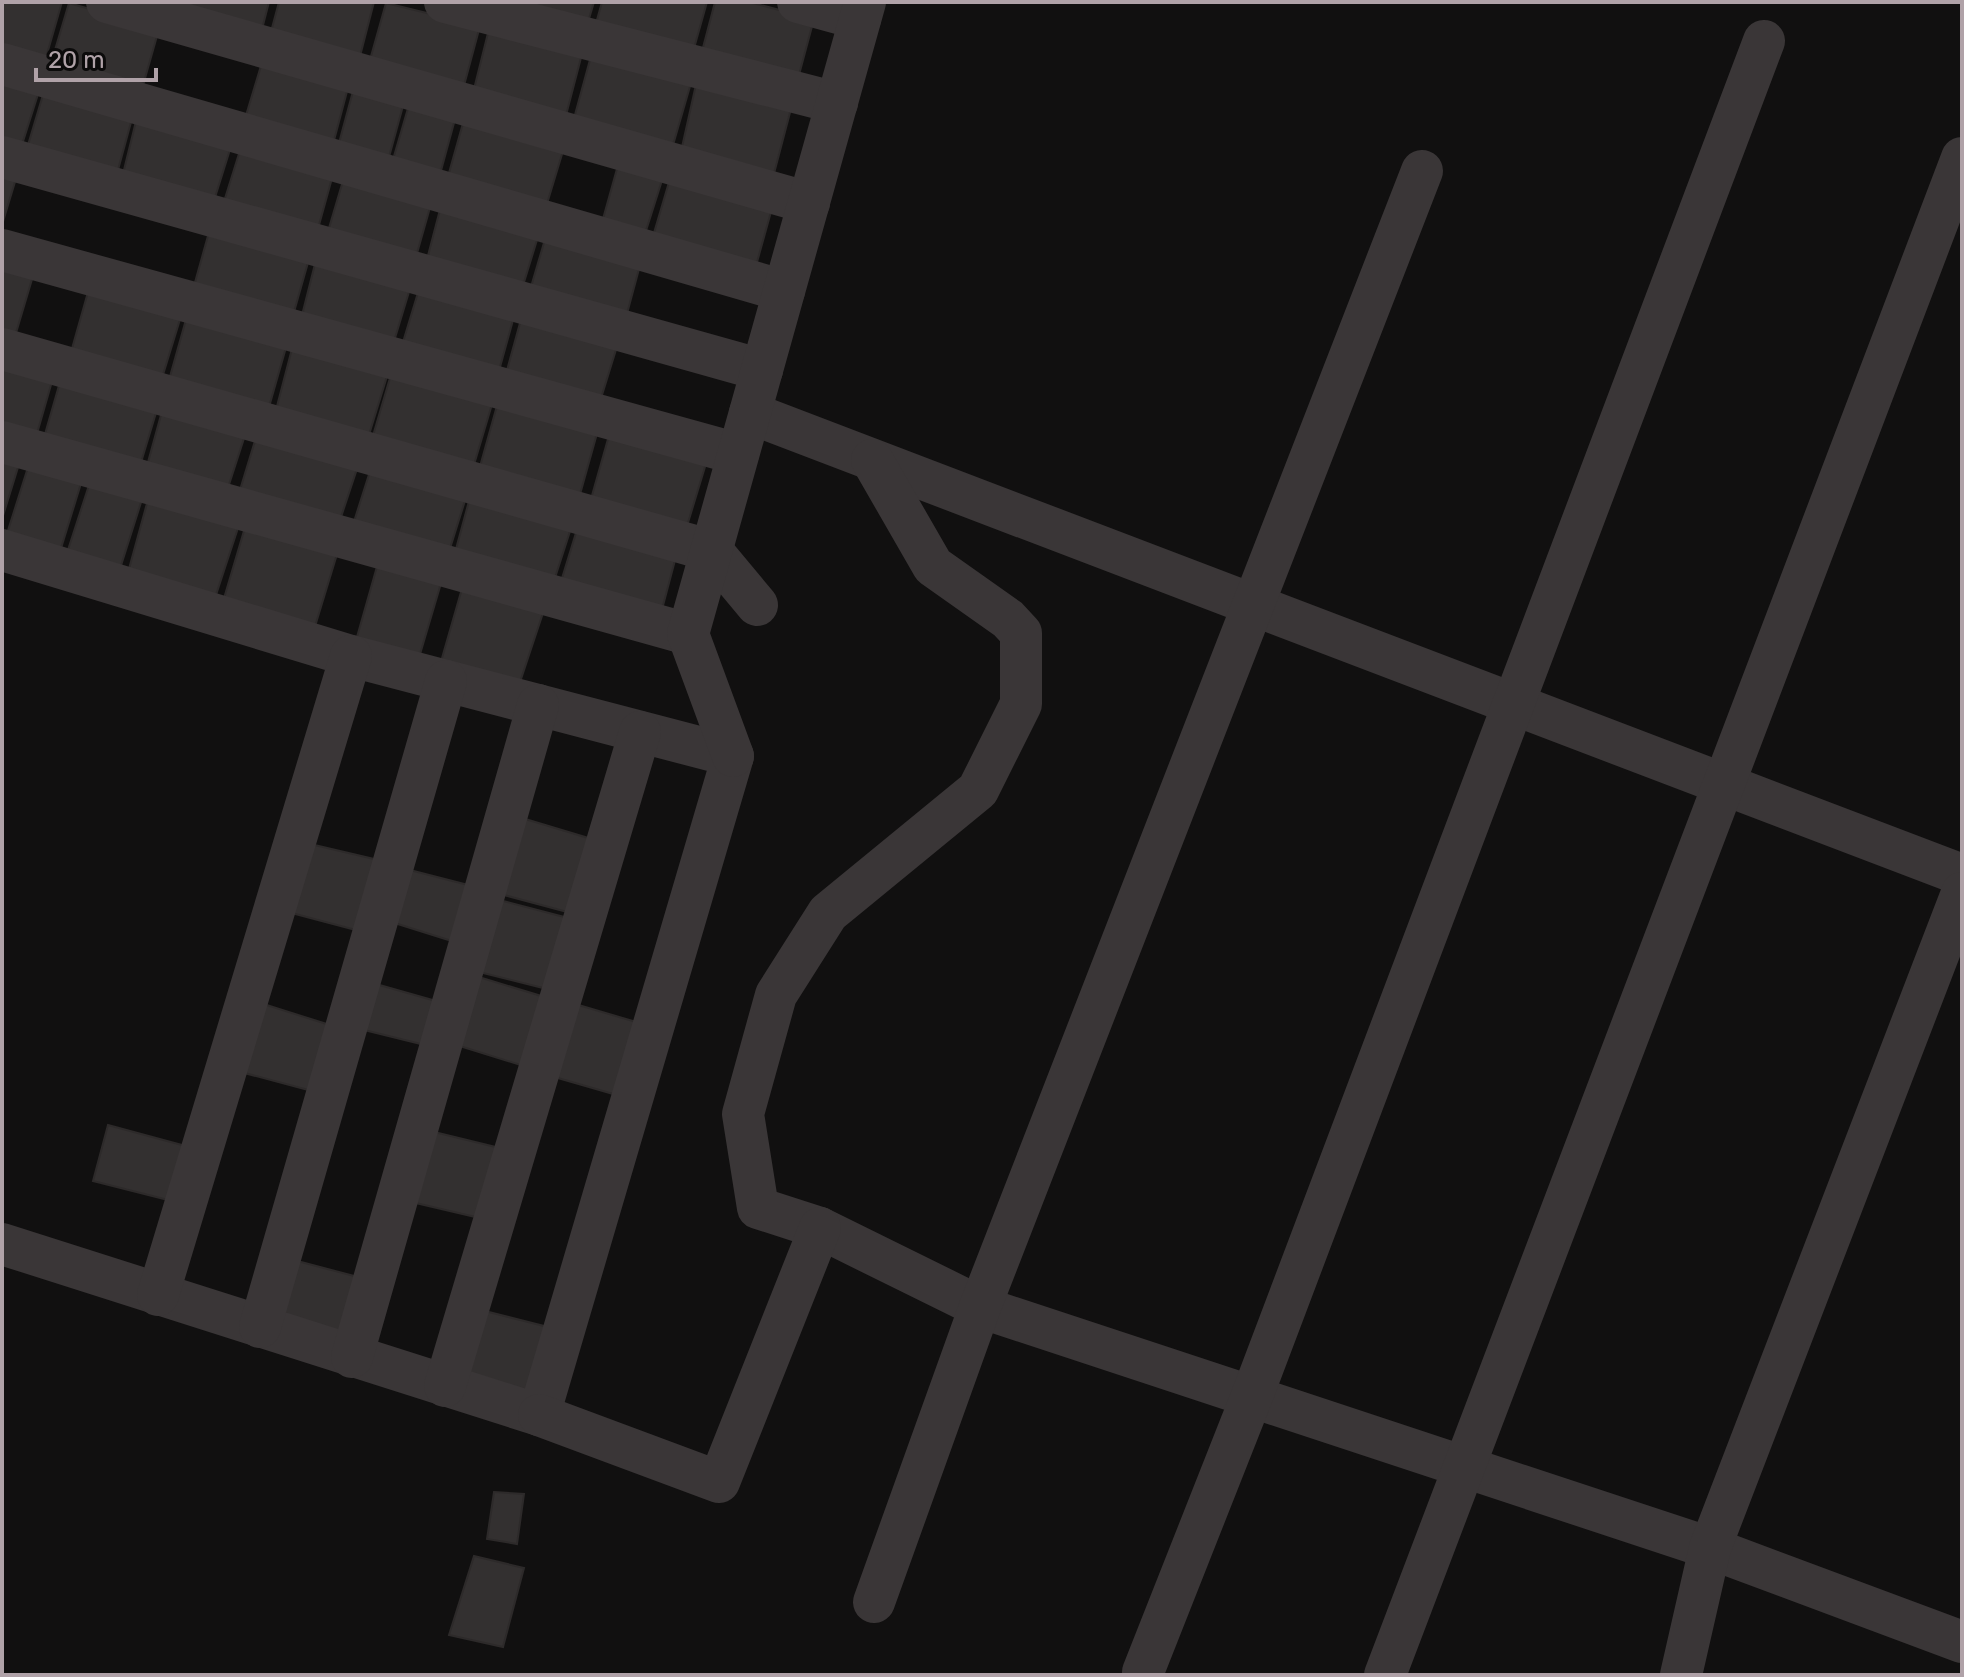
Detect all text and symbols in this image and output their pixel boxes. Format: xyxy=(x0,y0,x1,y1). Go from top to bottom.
scale bar xyxy=(36,32,156,82)
text: 20 m xyxy=(48,46,105,74)

